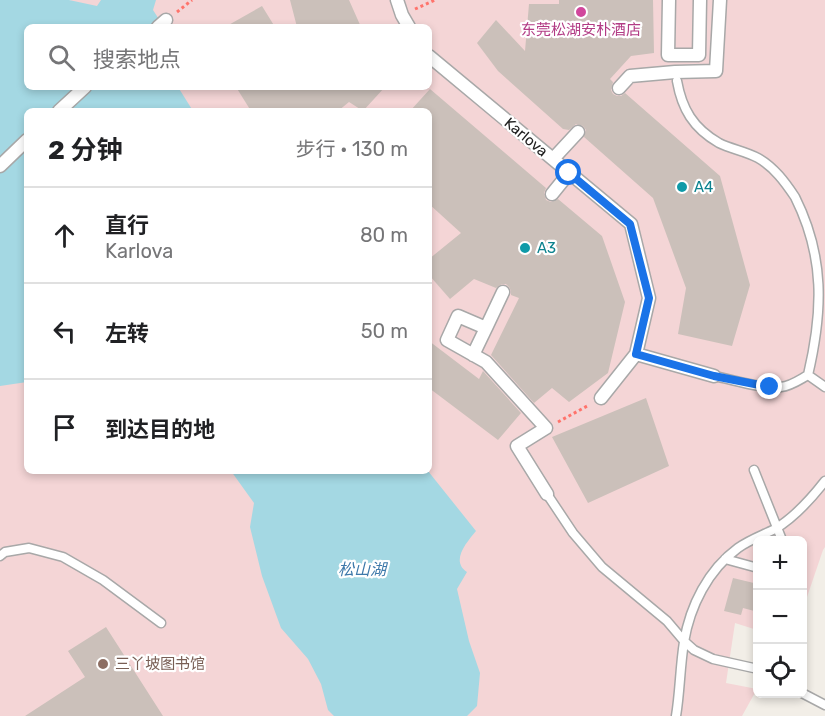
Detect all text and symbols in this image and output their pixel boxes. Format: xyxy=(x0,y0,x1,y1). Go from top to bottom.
marker: 东莞松湖安朴酒店 xyxy=(574,5,588,19)
place label: 东莞松湖安朴酒店 xyxy=(521,21,641,39)
search box xyxy=(24,24,432,90)
icon: search xyxy=(45,41,78,74)
text: 搜索地点 xyxy=(93,46,181,73)
street label: Karlova xyxy=(501,114,551,160)
text: 2 分钟 xyxy=(48,135,122,166)
text: 步行 · 130 m xyxy=(296,137,408,161)
route start xyxy=(555,159,581,185)
place label: A4 xyxy=(694,178,713,196)
marker: A4 xyxy=(675,180,689,194)
text: 直行 xyxy=(105,212,149,239)
icon: ahead xyxy=(48,219,81,252)
text: 80 m xyxy=(360,223,408,247)
text: Karlova xyxy=(105,239,173,263)
place label: A3 xyxy=(537,239,556,257)
marker: A3 xyxy=(518,241,532,255)
icon: left xyxy=(48,315,81,348)
text: 50 m xyxy=(361,319,408,343)
text: 左转 xyxy=(105,320,149,347)
route end xyxy=(756,373,782,399)
icon: arrive xyxy=(48,411,81,444)
text: 到达目的地 xyxy=(105,416,215,443)
map controls xyxy=(753,536,807,698)
button: + xyxy=(753,536,807,590)
water label: 松山湖 xyxy=(338,560,389,579)
button: − xyxy=(753,590,807,644)
button: locate xyxy=(753,644,807,698)
place label: 三丫坡图书馆 xyxy=(115,655,205,673)
marker: 三丫坡图书馆 xyxy=(96,657,110,671)

